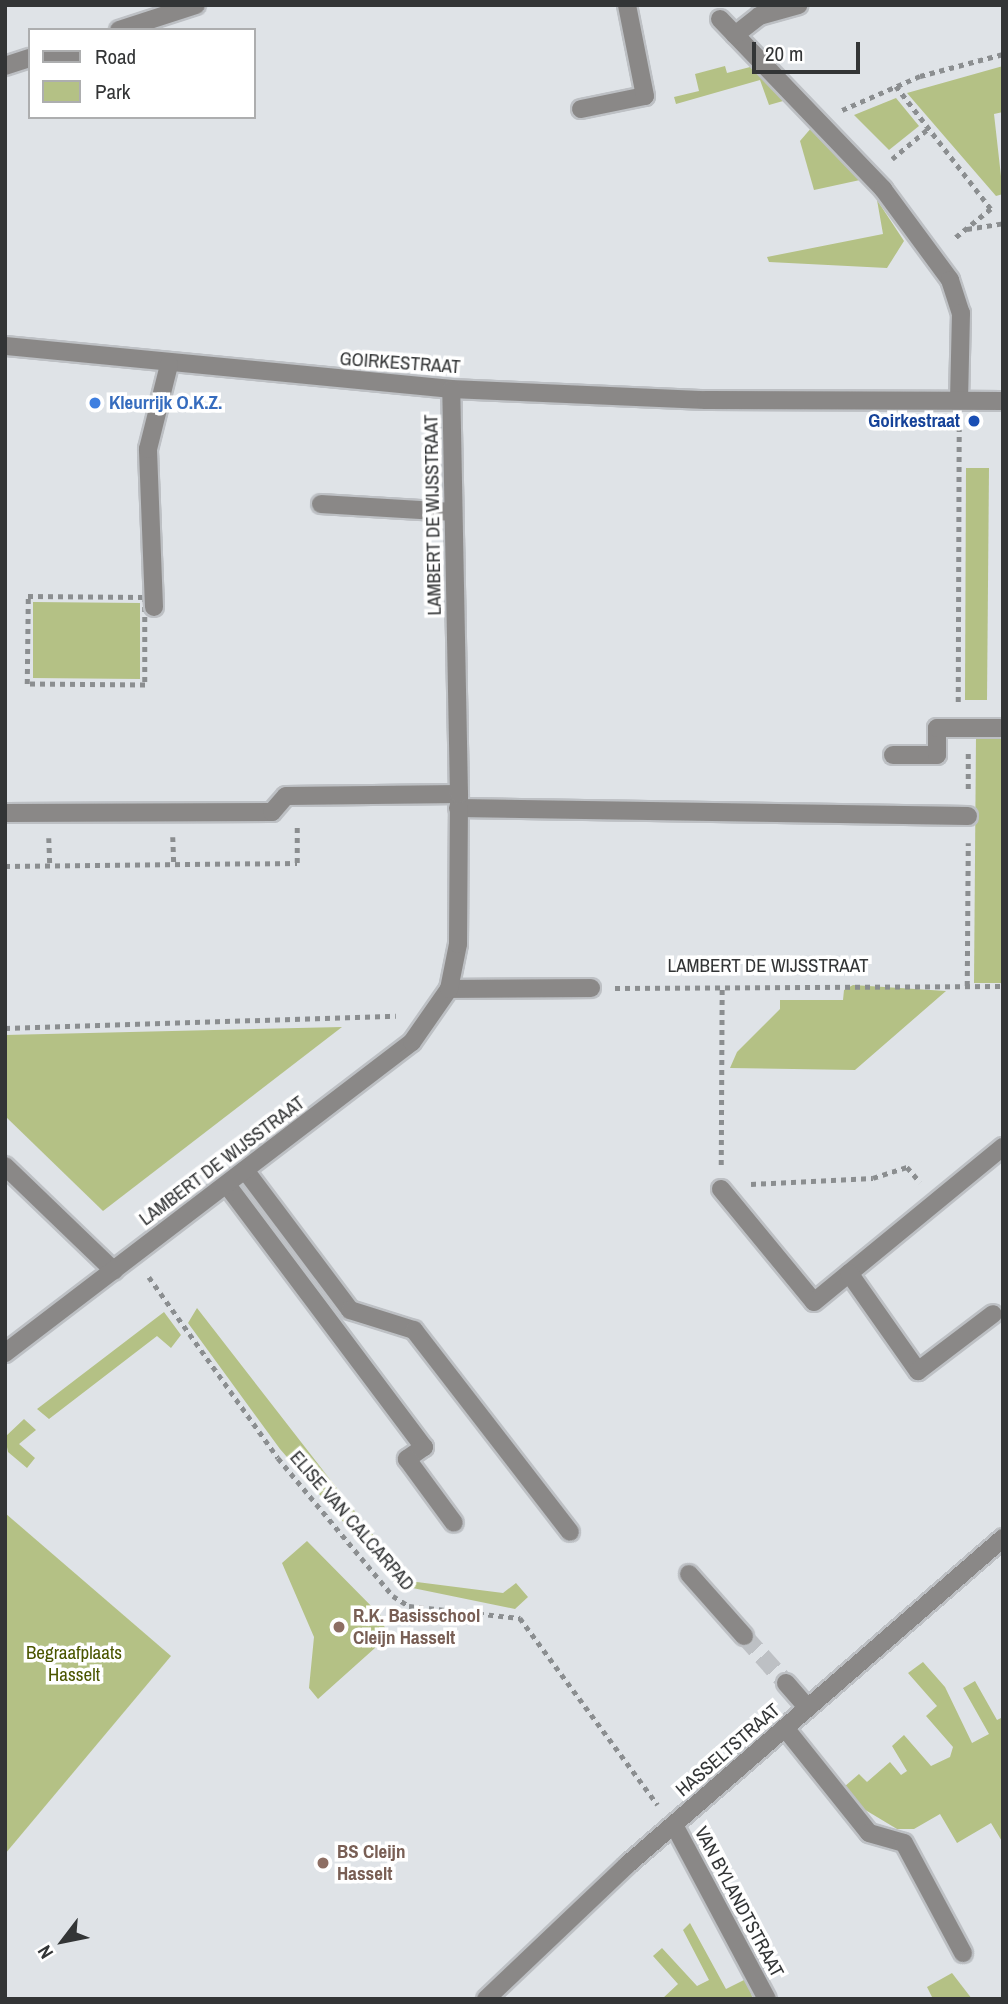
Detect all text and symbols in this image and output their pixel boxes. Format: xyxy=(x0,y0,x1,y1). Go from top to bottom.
legend xyxy=(28,28,256,119)
scale bar xyxy=(756,28,864,72)
text: 20 m xyxy=(765,39,803,68)
text: Road xyxy=(95,42,136,71)
text: Park xyxy=(95,77,130,106)
street label: GOIRKESTRAAT xyxy=(339,347,461,379)
place label: Kleurrijk O.K.Z. xyxy=(109,392,222,414)
marker: Kleurrijk O.K.Z. xyxy=(87,395,103,411)
place label: Goirkestraat xyxy=(868,410,960,432)
marker: Goirkestraat xyxy=(966,413,982,429)
street label: LAMBERT DE WIJSSTRAAT xyxy=(420,414,446,616)
street label: LAMBERT DE WIJSSTRAAT xyxy=(667,955,869,977)
street label: LAMBERT DE WIJSSTRAAT xyxy=(135,1091,309,1231)
street label: ELISE VAN CALCARPAD xyxy=(285,1446,419,1596)
place label: R.K. Basisschool Cleijn Hasselt xyxy=(353,1605,480,1649)
marker: R.K. Basisschool Cleijn Hasselt xyxy=(331,1619,347,1635)
park label: Begraafplaats Hasselt xyxy=(26,1642,122,1686)
street label: HASSELTSTRAAT xyxy=(671,1699,785,1801)
street label: VAN BYLANDTSTRAAT xyxy=(690,1823,788,1981)
place label: BS Cleijn Hasselt xyxy=(337,1841,405,1885)
marker: BS Cleijn Hasselt xyxy=(315,1855,331,1871)
north arrow xyxy=(28,1906,98,1976)
text: N xyxy=(31,1940,59,1964)

